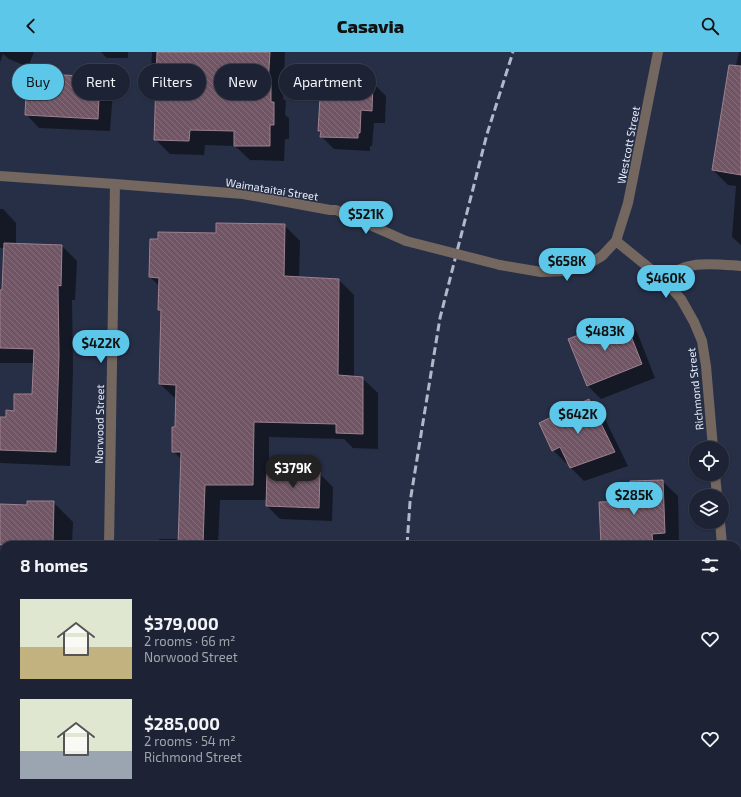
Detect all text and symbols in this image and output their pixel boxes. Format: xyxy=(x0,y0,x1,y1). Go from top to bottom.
icon: back xyxy=(20,15,42,37)
text: Casavia xyxy=(337,15,404,37)
icon: search xyxy=(699,15,721,37)
chip: Buy xyxy=(12,64,64,100)
chip: Rent xyxy=(72,64,130,100)
chip: Filters xyxy=(138,64,206,100)
chip: New xyxy=(214,64,271,100)
chip: Apartment xyxy=(279,64,376,100)
street label: Westcott Street xyxy=(614,105,642,185)
street label: Waimataitai Street xyxy=(225,175,319,203)
pin: $521K xyxy=(338,201,394,235)
text: $521K xyxy=(348,206,384,222)
pin: $658K xyxy=(539,248,595,282)
text: $658K xyxy=(548,253,586,269)
pin: $460K xyxy=(638,265,694,299)
text: $460K xyxy=(646,270,686,286)
pin: $483K xyxy=(577,318,633,352)
text: $483K xyxy=(585,323,625,339)
pin: $422K xyxy=(73,330,129,364)
text: $422K xyxy=(81,335,121,351)
street label: Richmond Street xyxy=(684,347,706,431)
street label: Norwood Street xyxy=(92,384,106,464)
pin: $642K xyxy=(550,401,606,435)
text: $642K xyxy=(558,406,598,422)
map controls xyxy=(689,441,729,529)
button: locate xyxy=(689,441,729,481)
pin: $379K xyxy=(265,455,321,489)
text: $379K xyxy=(274,460,312,476)
pin: $285K xyxy=(606,482,662,516)
text: $285K xyxy=(615,487,653,503)
button: layers xyxy=(689,489,729,529)
icon: filters xyxy=(699,554,721,576)
text: 8 homes xyxy=(20,555,88,575)
text: $379,000 xyxy=(144,613,219,633)
icon: home xyxy=(52,615,100,663)
icon: heart xyxy=(699,628,721,650)
text: 2 rooms · 66 m² xyxy=(144,633,235,649)
text: Norwood Street xyxy=(144,649,238,665)
text: $285,000 xyxy=(144,713,220,733)
icon: home xyxy=(52,715,100,763)
icon: heart xyxy=(699,728,721,750)
text: 2 rooms · 54 m² xyxy=(144,733,236,749)
text: Richmond Street xyxy=(144,749,242,765)

